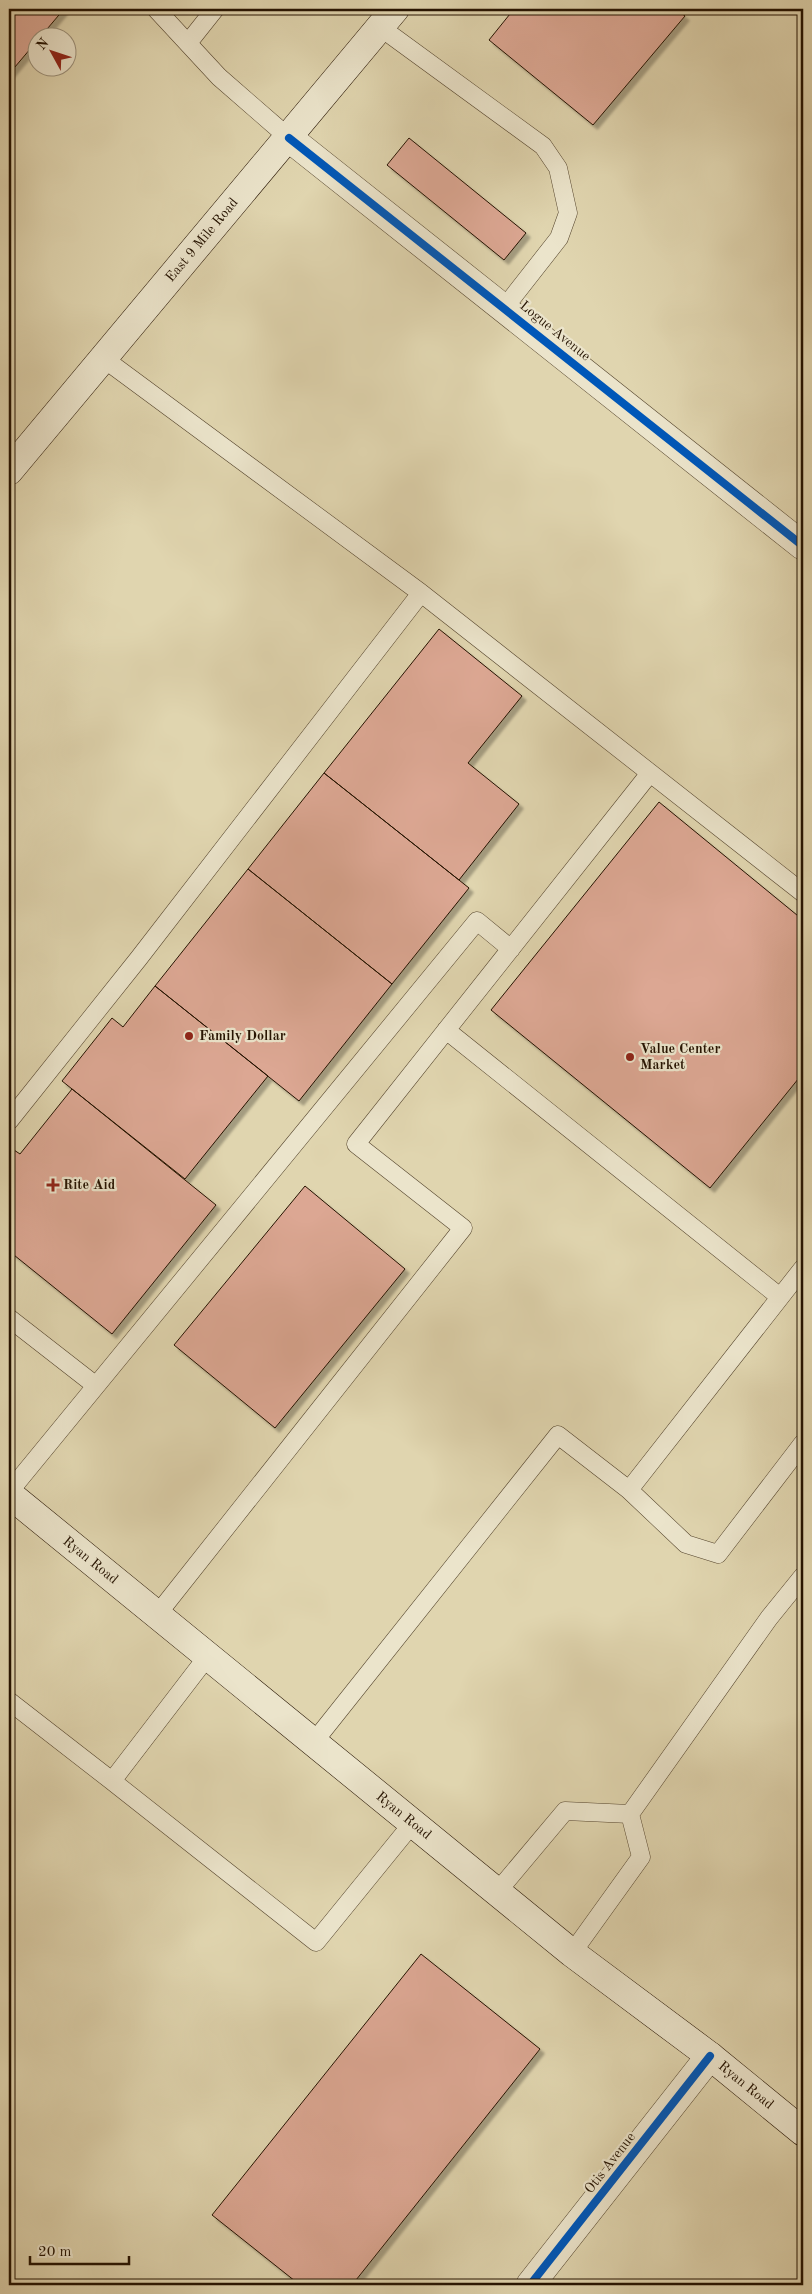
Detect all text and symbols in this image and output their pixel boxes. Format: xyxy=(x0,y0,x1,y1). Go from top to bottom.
north arrow xyxy=(28,28,78,78)
text: N xyxy=(34,35,52,53)
street label: East 9 Mile Road xyxy=(163,195,241,285)
street label: Logue Avenue xyxy=(517,298,593,364)
place label: Family Dollar xyxy=(199,1029,286,1043)
marker: Family Dollar xyxy=(183,1030,195,1042)
place label: Value Center Market xyxy=(640,1042,721,1072)
marker: Value Center Market xyxy=(624,1051,636,1063)
place label: Rite Aid xyxy=(63,1178,116,1192)
marker: Rite Aid xyxy=(47,1179,59,1191)
street label: Ryan Road xyxy=(60,1534,121,1587)
street label: Ryan Road xyxy=(373,1789,434,1842)
street label: Ryan Road xyxy=(716,2059,776,2112)
street label: Otis Avenue xyxy=(582,2130,638,2196)
scale bar xyxy=(30,2234,129,2266)
text: 20 m xyxy=(38,2245,72,2260)

